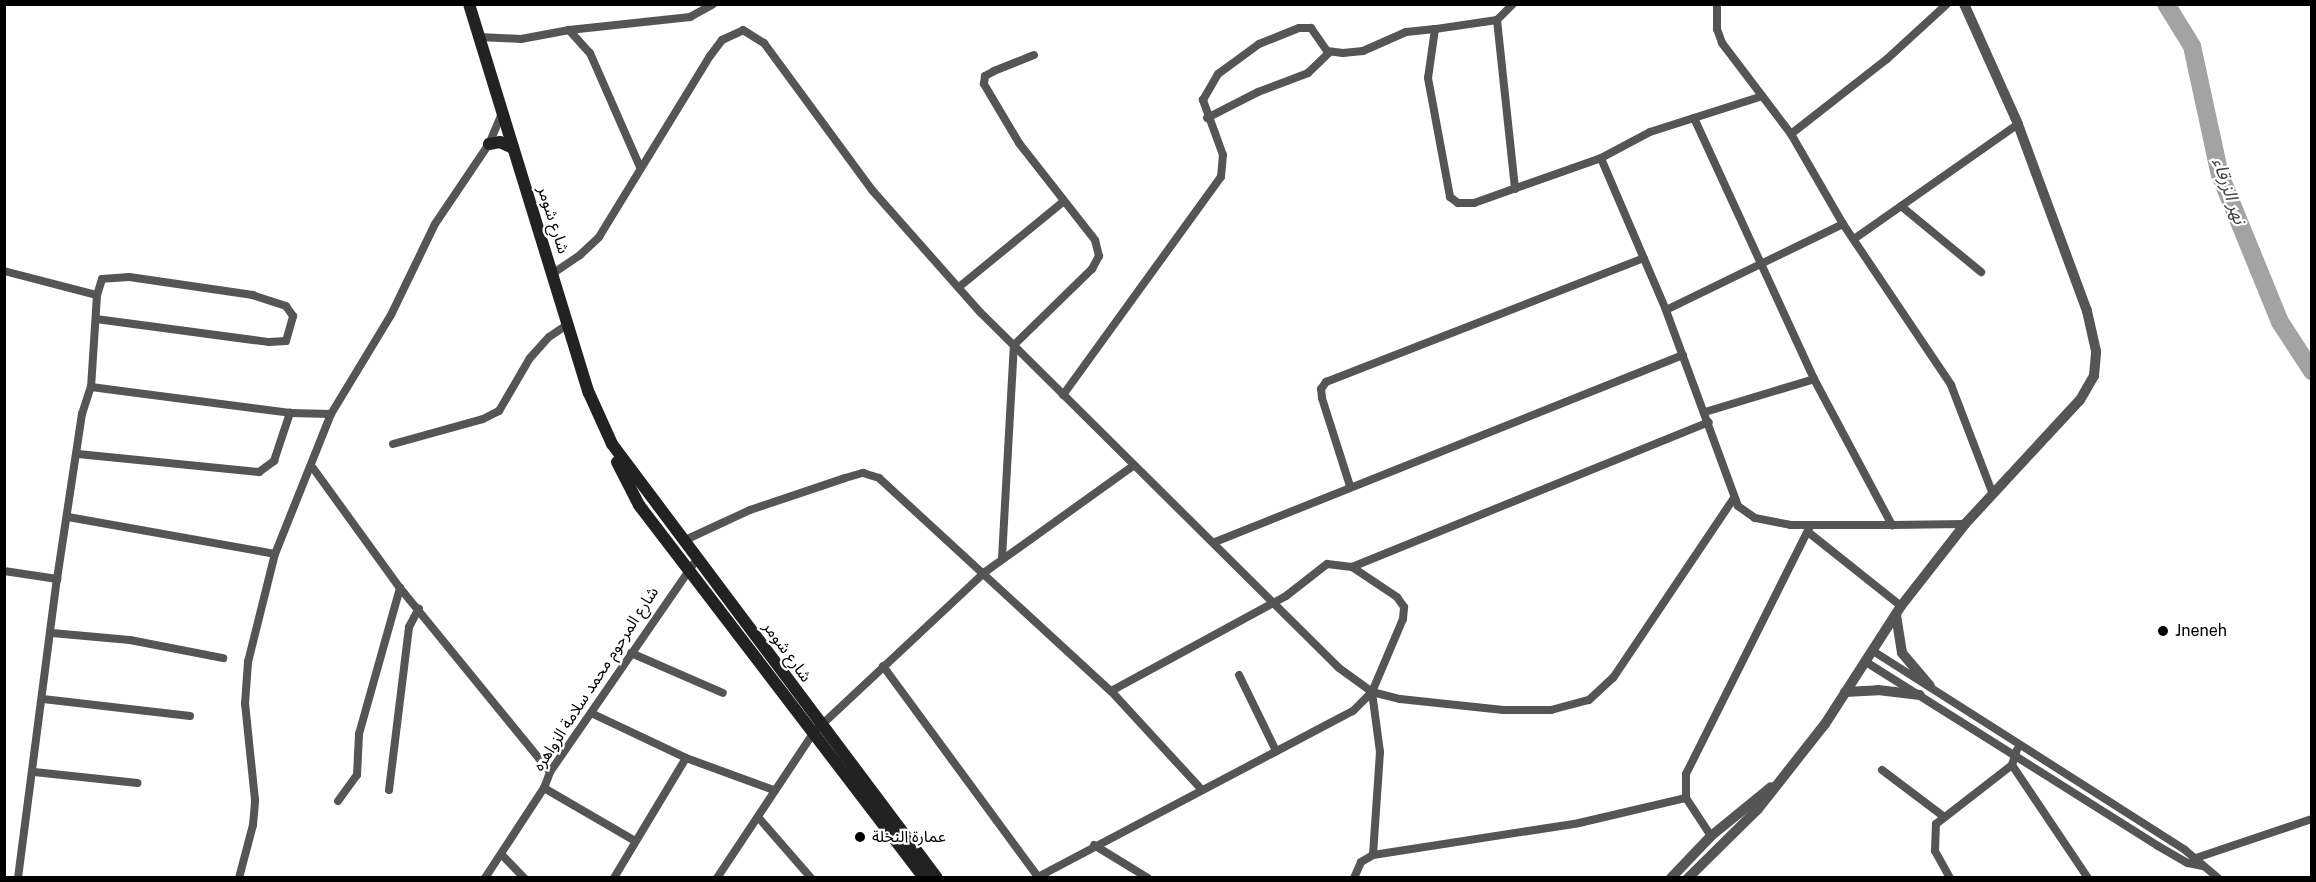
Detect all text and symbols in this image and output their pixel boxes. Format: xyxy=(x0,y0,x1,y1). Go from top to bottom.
water label: نهر الزرقاء xyxy=(2208,155,2250,227)
street label: شارع شومر xyxy=(533,184,573,256)
street label: شارع المرحوم محمد سلامة الزواهره xyxy=(529,583,663,775)
street label: شارع شومر xyxy=(759,618,815,686)
place label: Jneneh xyxy=(2175,621,2227,641)
marker: Jneneh xyxy=(2156,624,2170,638)
place label: عمارة النخلة xyxy=(872,827,946,847)
marker: عمارة النخلة xyxy=(853,830,867,844)

